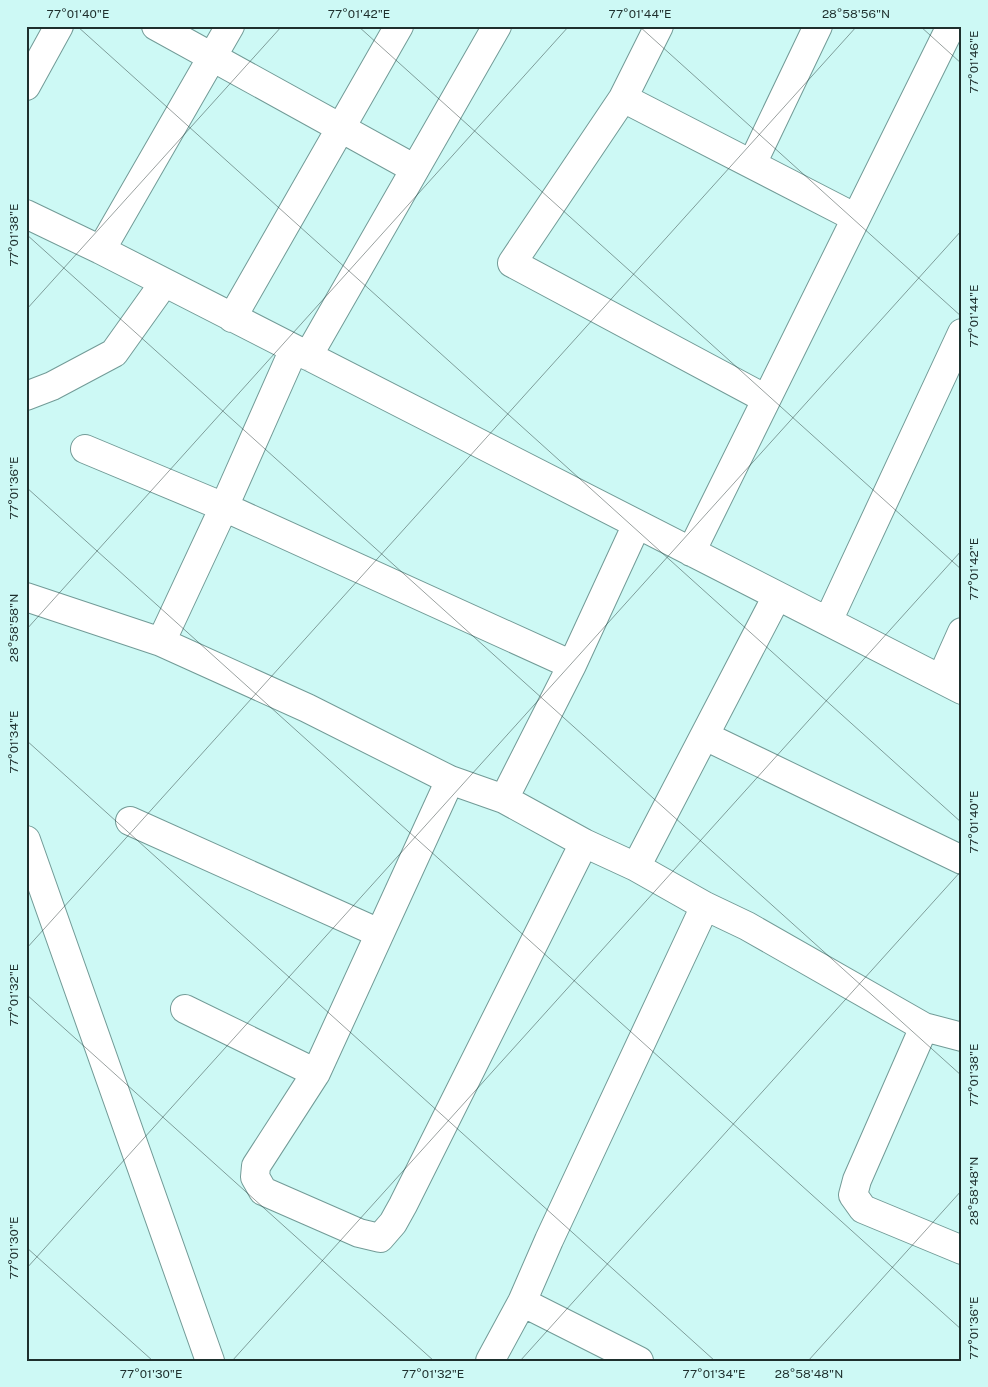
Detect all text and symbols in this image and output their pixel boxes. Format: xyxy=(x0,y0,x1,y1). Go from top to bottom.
text: 77°01'40"E xyxy=(47,7,109,21)
text: 77°01'42"E xyxy=(328,7,390,21)
text: 77°01'44"E xyxy=(609,7,671,21)
text: 28°58'56"N xyxy=(822,7,890,21)
text: 77°01'46"E xyxy=(967,31,981,93)
text: 77°01'38"E xyxy=(7,203,21,267)
text: 77°01'44"E xyxy=(967,285,981,347)
text: 77°01'36"E xyxy=(7,457,21,519)
text: 77°01'42"E xyxy=(967,538,981,600)
text: 28°58'58"N xyxy=(7,594,21,662)
text: 77°01'34"E xyxy=(7,711,21,773)
text: 77°01'40"E xyxy=(967,791,981,853)
text: 77°01'32"E xyxy=(7,964,21,1026)
text: 77°01'38"E xyxy=(967,1043,981,1107)
text: 28°58'48"N xyxy=(967,1157,981,1225)
text: 77°01'30"E xyxy=(7,1217,21,1279)
text: 77°01'36"E xyxy=(967,1297,981,1359)
text: 77°01'30"E xyxy=(120,1367,182,1381)
text: 77°01'32"E xyxy=(402,1367,464,1381)
text: 77°01'34"E xyxy=(683,1367,745,1381)
text: 28°58'48"N xyxy=(775,1367,843,1381)

